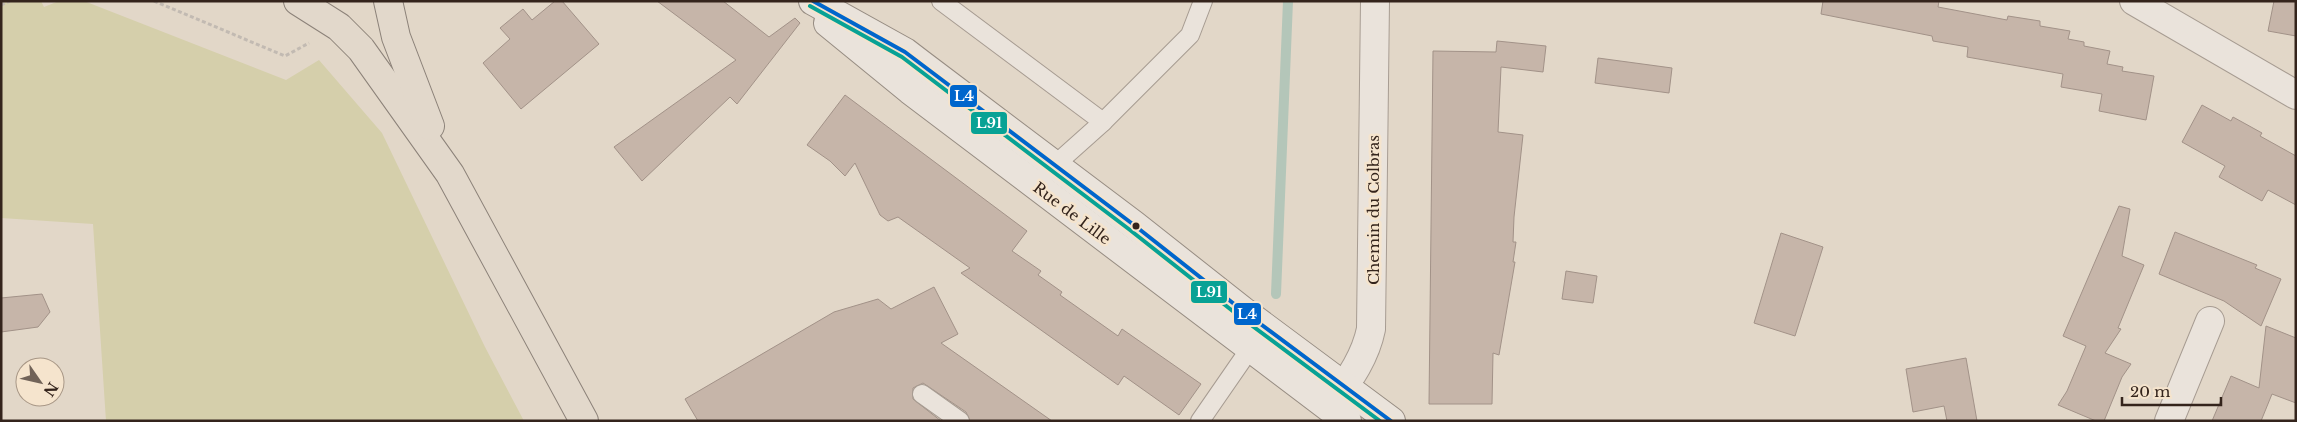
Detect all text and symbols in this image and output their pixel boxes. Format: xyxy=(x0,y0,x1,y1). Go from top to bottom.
line badge: L4 xyxy=(949,84,978,108)
text: L4 xyxy=(954,87,974,105)
line badge: L91 xyxy=(970,111,1008,135)
text: L91 xyxy=(976,114,1002,132)
street label: Chemin du Colbras xyxy=(1364,135,1383,285)
street label: Rue de Lille xyxy=(1029,178,1115,248)
unlabelled marker xyxy=(1131,221,1141,231)
line badge: L91 xyxy=(1190,280,1228,304)
text: L91 xyxy=(1196,283,1222,301)
line badge: L4 xyxy=(1233,302,1262,326)
text: L4 xyxy=(1237,305,1257,323)
north arrow xyxy=(15,357,65,407)
scale bar xyxy=(2122,374,2221,406)
text: N xyxy=(40,379,62,400)
text: 20 m xyxy=(2130,382,2170,401)

